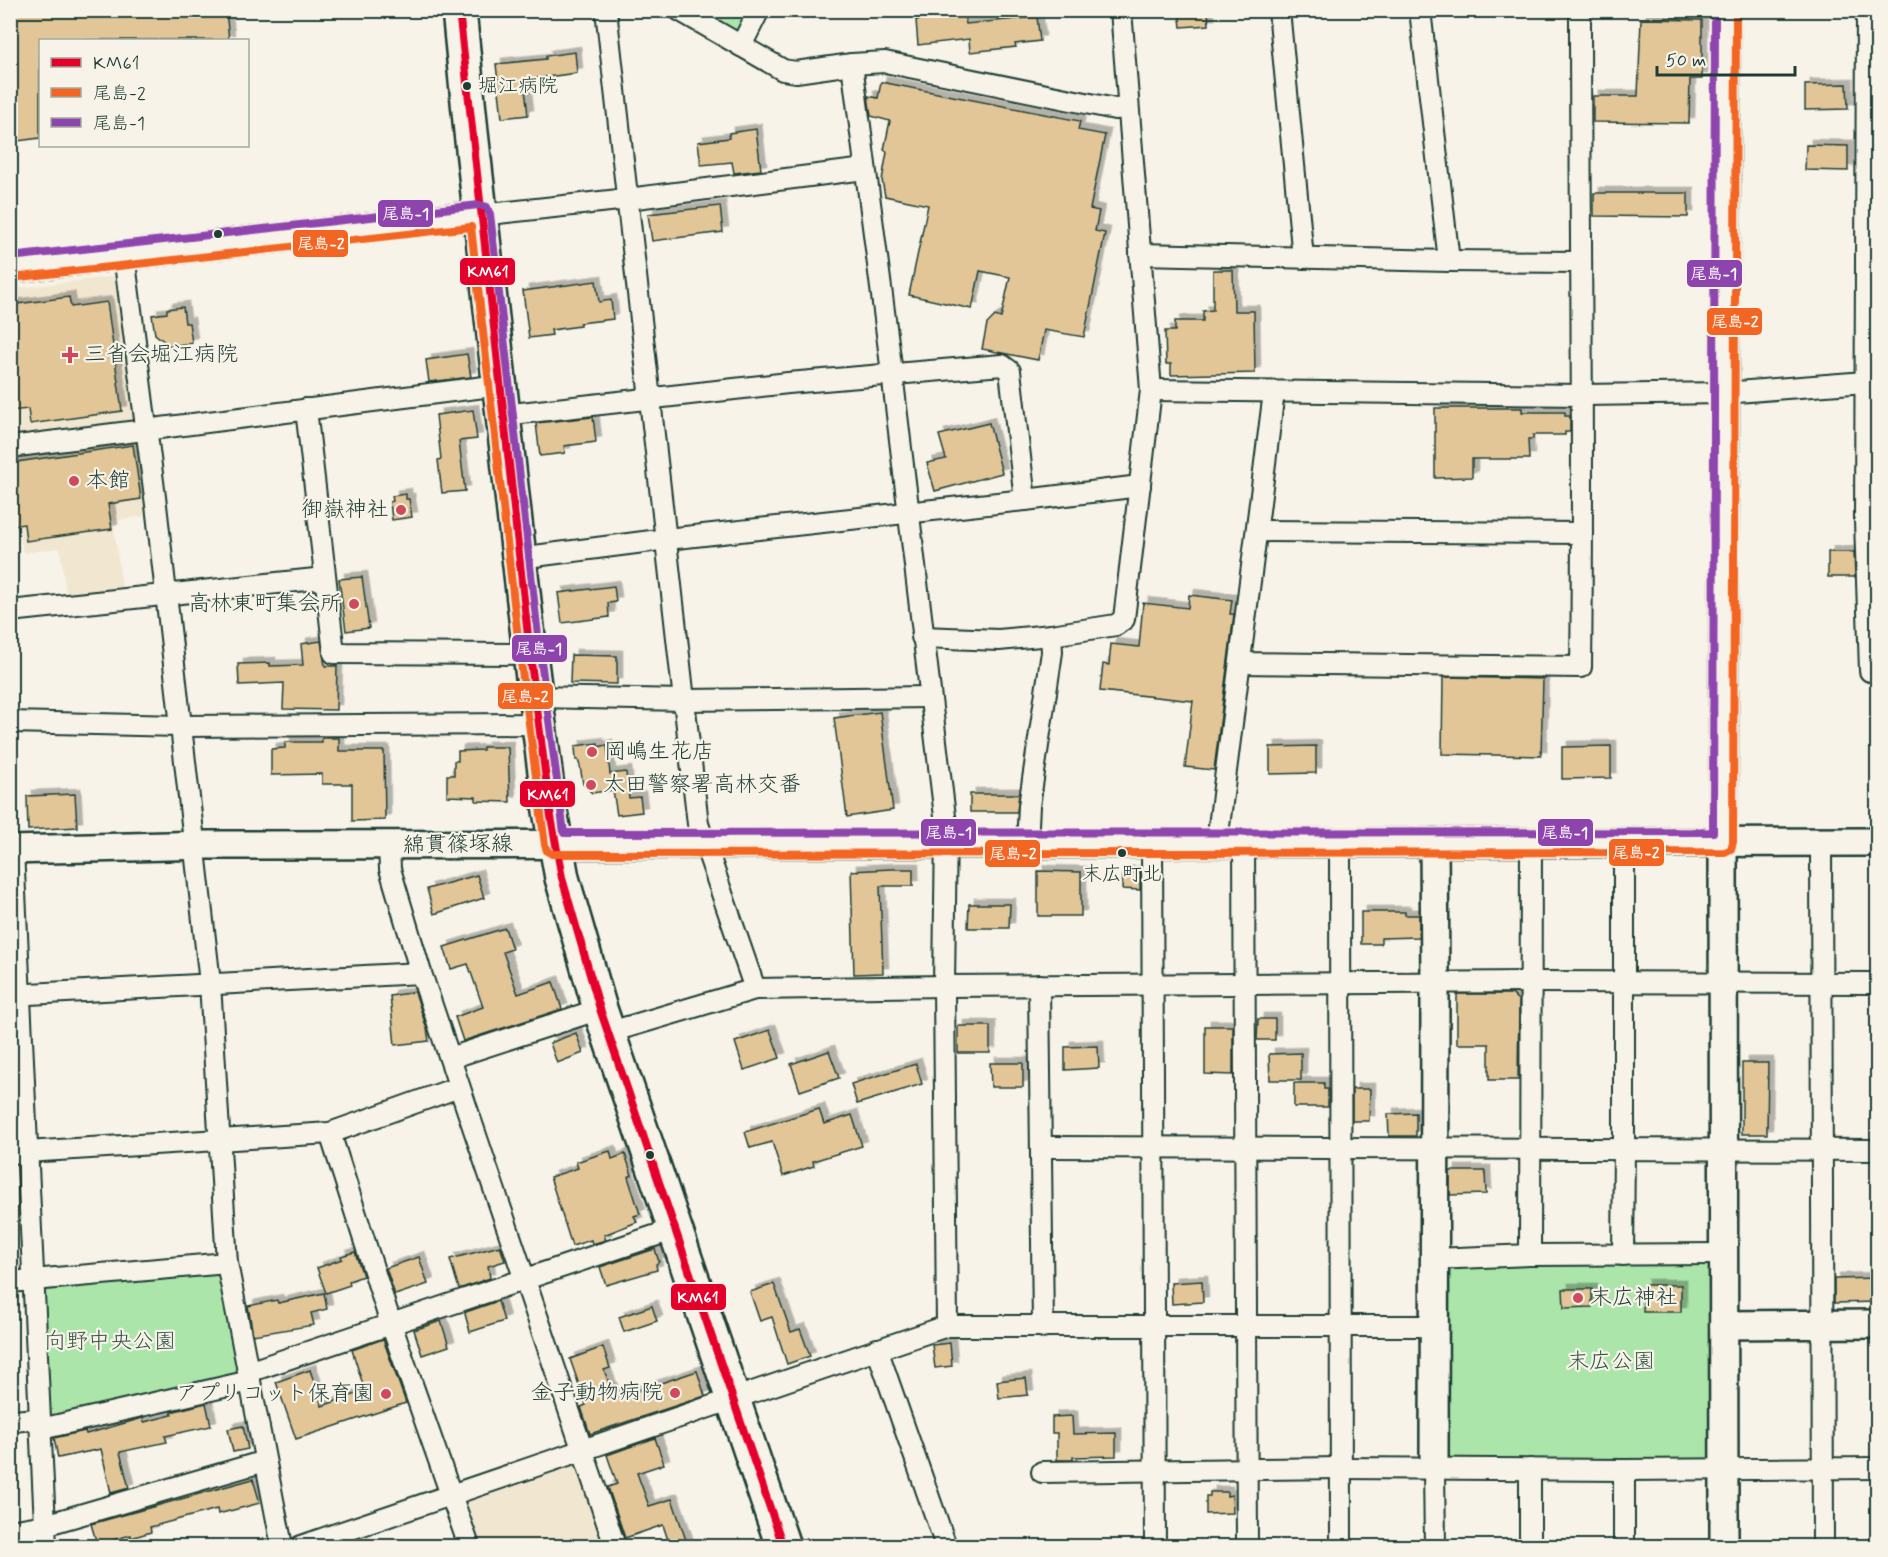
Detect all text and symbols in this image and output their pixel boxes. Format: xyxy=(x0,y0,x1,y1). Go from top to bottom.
legend xyxy=(39,39,249,147)
scale bar xyxy=(1657,39,1795,77)
text: 50 m xyxy=(1666,49,1706,73)
text: KM61 xyxy=(93,52,139,76)
place label: 堀江病院 xyxy=(478,73,558,100)
marker: 堀江病院 xyxy=(461,80,473,92)
text: 尾島-2 xyxy=(93,82,146,106)
text: 尾島-1 xyxy=(93,112,145,136)
line badge: 尾島-1 xyxy=(377,199,434,228)
text: 尾島-1 xyxy=(383,204,429,225)
unlabelled marker xyxy=(212,228,224,240)
line badge: 尾島-2 xyxy=(292,229,349,258)
text: 尾島-2 xyxy=(297,234,345,255)
line badge: KM61 xyxy=(459,257,516,286)
line badge: 尾島-1 xyxy=(1686,259,1743,288)
text: KM61 xyxy=(467,262,509,283)
text: 尾島-1 xyxy=(1691,264,1737,285)
line badge: 尾島-2 xyxy=(1706,307,1763,336)
text: 尾島-2 xyxy=(1711,312,1759,333)
place label: 三省会堀江病院 xyxy=(84,341,238,369)
marker: 三省会堀江病院 xyxy=(61,346,79,364)
place label: 本館 xyxy=(86,467,130,495)
marker: 本館 xyxy=(67,474,81,488)
place label: 御嶽神社 xyxy=(301,496,389,524)
marker: 御嶽神社 xyxy=(394,503,408,517)
place label: 高林東町集会所 xyxy=(188,590,342,618)
marker: 高林東町集会所 xyxy=(347,597,361,611)
line badge: 尾島-1 xyxy=(511,634,568,663)
text: 尾島-1 xyxy=(516,639,562,660)
line badge: 尾島-2 xyxy=(497,682,554,710)
text: 尾島-2 xyxy=(501,687,549,708)
place label: 岡嶋生花店 xyxy=(604,738,714,766)
marker: 岡嶋生花店 xyxy=(585,745,599,759)
place label: 太田警察署高林交番 xyxy=(603,771,801,799)
marker: 太田警察署高林交番 xyxy=(584,778,598,792)
line badge: KM61 xyxy=(519,780,576,808)
text: KM61 xyxy=(527,785,569,806)
line badge: 尾島-1 xyxy=(920,818,977,847)
line badge: 尾島-1 xyxy=(1537,818,1594,847)
text: 尾島-1 xyxy=(926,823,972,844)
text: 尾島-1 xyxy=(1542,823,1588,844)
street label: 綿貫篠塚線 xyxy=(403,830,513,860)
line badge: 尾島-2 xyxy=(1608,838,1665,867)
line badge: 尾島-2 xyxy=(984,839,1041,868)
text: 尾島-2 xyxy=(1612,843,1660,864)
text: 尾島-2 xyxy=(989,844,1037,865)
marker: 末広町北 xyxy=(1116,847,1128,859)
place label: 末広町北 xyxy=(1082,861,1162,888)
unlabelled marker xyxy=(644,1149,656,1161)
line badge: KM61 xyxy=(670,1283,727,1311)
place label: 末広神社 xyxy=(1590,1284,1678,1312)
text: KM61 xyxy=(677,1288,719,1309)
marker: 末広神社 xyxy=(1571,1291,1585,1305)
park label: 向野中央公園 xyxy=(44,1328,176,1356)
park label: 末広公園 xyxy=(1567,1348,1655,1376)
place label: 金子動物病院 xyxy=(531,1379,663,1407)
place label: アプリコット保育園 xyxy=(176,1380,374,1408)
marker: 金子動物病院 xyxy=(668,1386,682,1400)
marker: アプリコット保育園 xyxy=(379,1387,393,1401)

